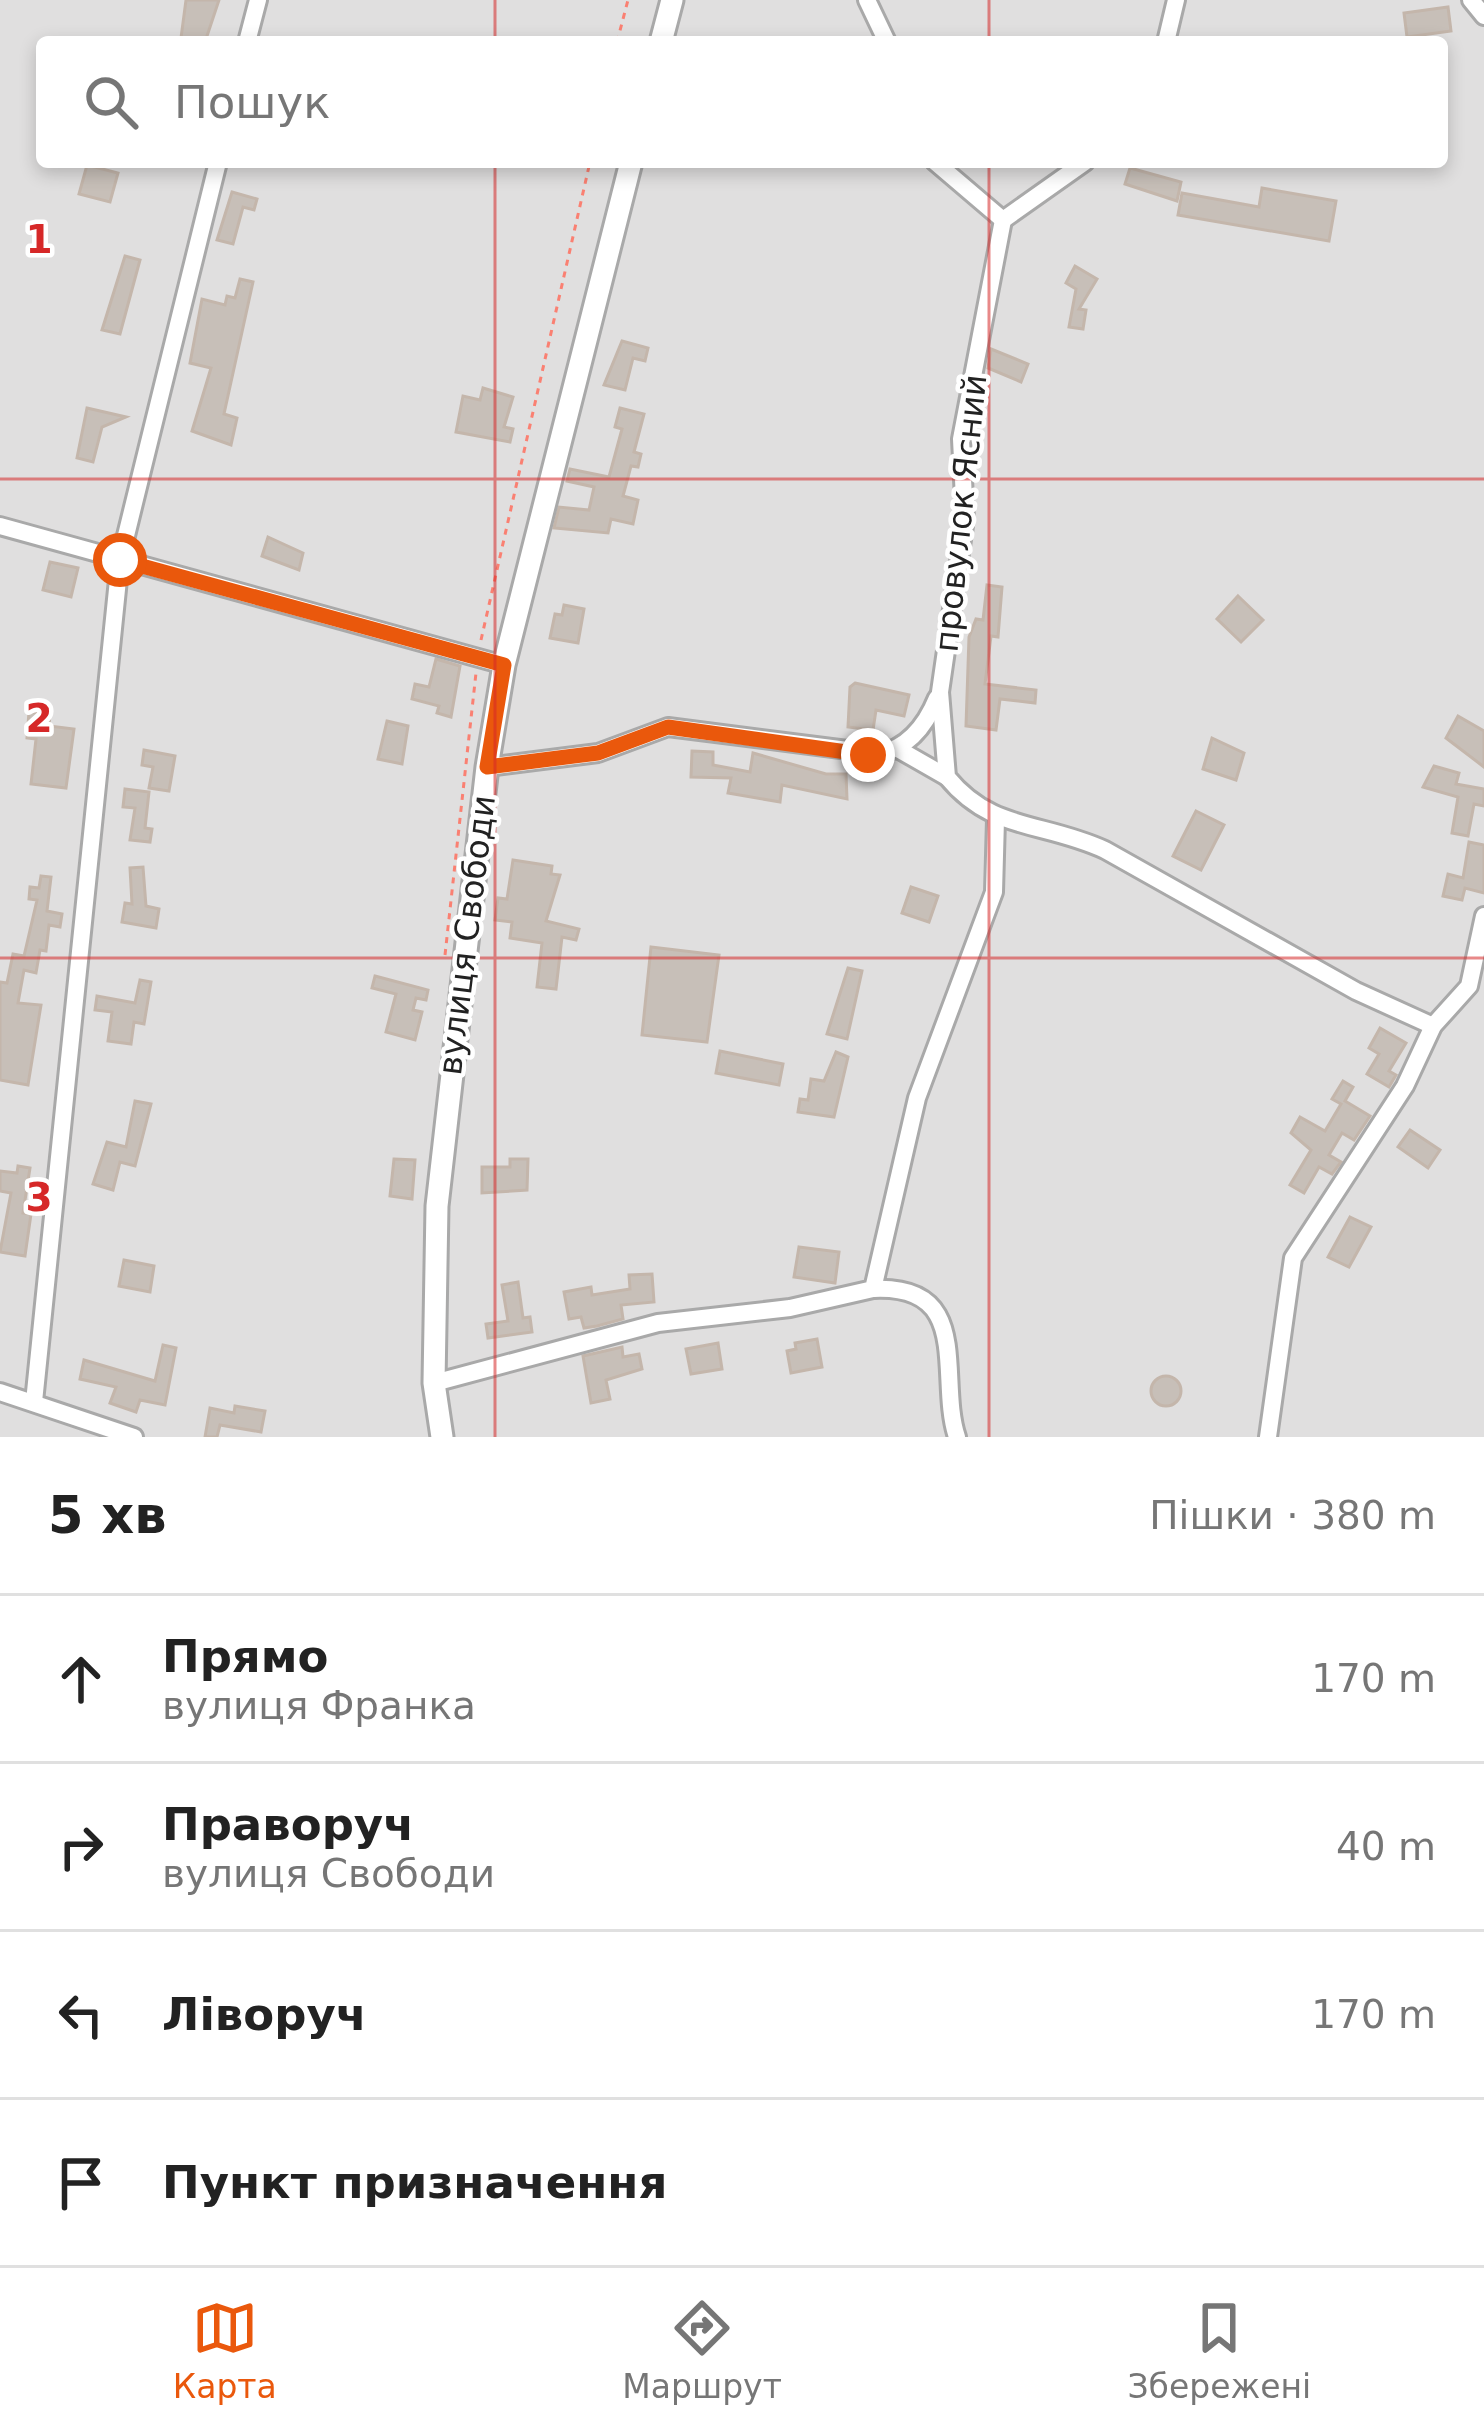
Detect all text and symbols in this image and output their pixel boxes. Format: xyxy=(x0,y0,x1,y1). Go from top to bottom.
search box xyxy=(36,36,1448,168)
icon: search xyxy=(78,69,144,135)
text: Пошук xyxy=(174,76,330,129)
text: 1 xyxy=(25,217,53,262)
street label: провулок Ясний xyxy=(927,372,994,654)
route start xyxy=(93,533,147,587)
text: 2 xyxy=(25,696,53,741)
route end xyxy=(841,728,895,782)
street label: вулиця Свободи xyxy=(430,793,503,1077)
text: 3 xyxy=(25,1175,53,1220)
text: 5 хв xyxy=(48,1486,166,1545)
text: Пішки · 380 m xyxy=(1149,1493,1436,1538)
text: Прямо xyxy=(162,1630,328,1683)
icon: ahead xyxy=(48,1646,114,1712)
text: 170 m xyxy=(1311,1656,1436,1701)
text: вулиця Франка xyxy=(162,1683,476,1728)
text: Праворуч xyxy=(162,1798,414,1851)
icon: right xyxy=(48,1814,114,1880)
text: 40 m xyxy=(1336,1824,1436,1869)
text: вулиця Свободи xyxy=(162,1851,495,1896)
icon: left xyxy=(48,1982,114,2048)
text: Ліворуч xyxy=(162,1988,367,2041)
text: 170 m xyxy=(1311,1992,1436,2037)
icon: arrive xyxy=(48,2150,114,2216)
text: Пункт призначення xyxy=(162,2156,667,2209)
tab: Карта xyxy=(173,2295,277,2406)
tab: Маршрут xyxy=(622,2295,782,2406)
tab: Збережені xyxy=(1127,2295,1311,2406)

